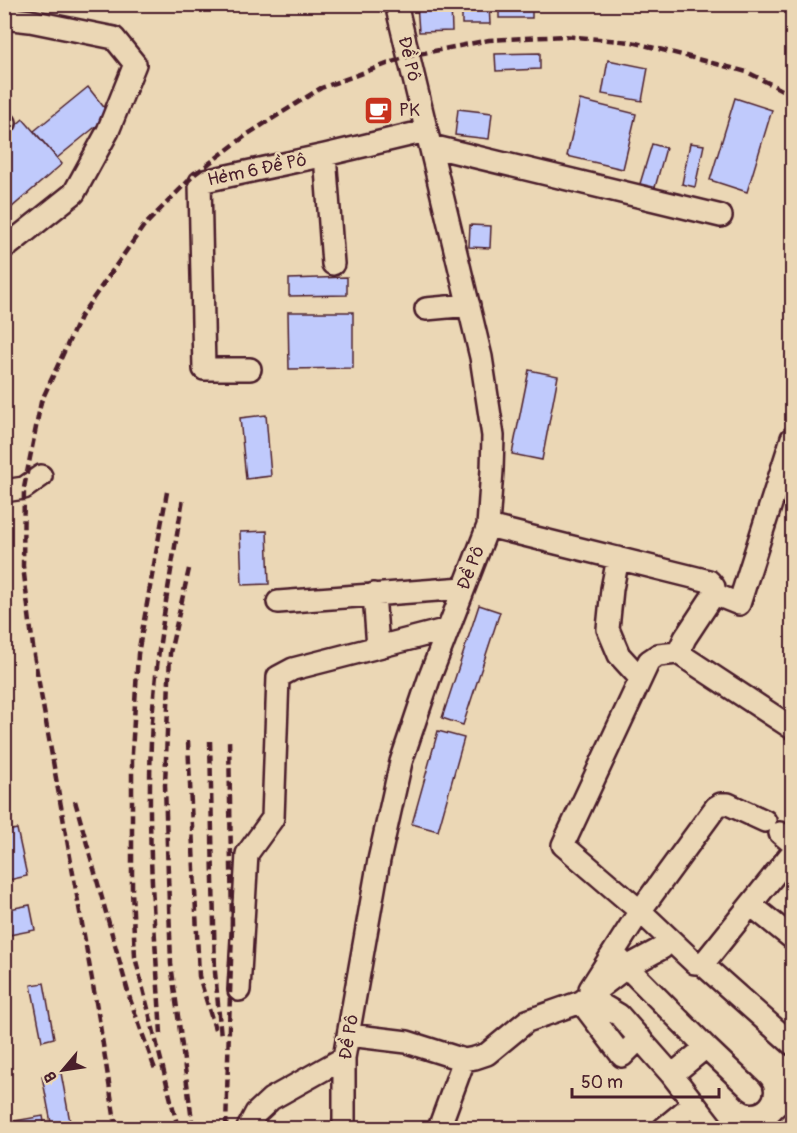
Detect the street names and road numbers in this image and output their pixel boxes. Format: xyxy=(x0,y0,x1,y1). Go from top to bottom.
street label: Đề Pô xyxy=(392,34,426,84)
street label: Hẻm 6 Đề Pô xyxy=(205,148,309,192)
street label: Đề Pô xyxy=(452,543,490,593)
street label: Đề Pô xyxy=(334,1013,364,1061)

